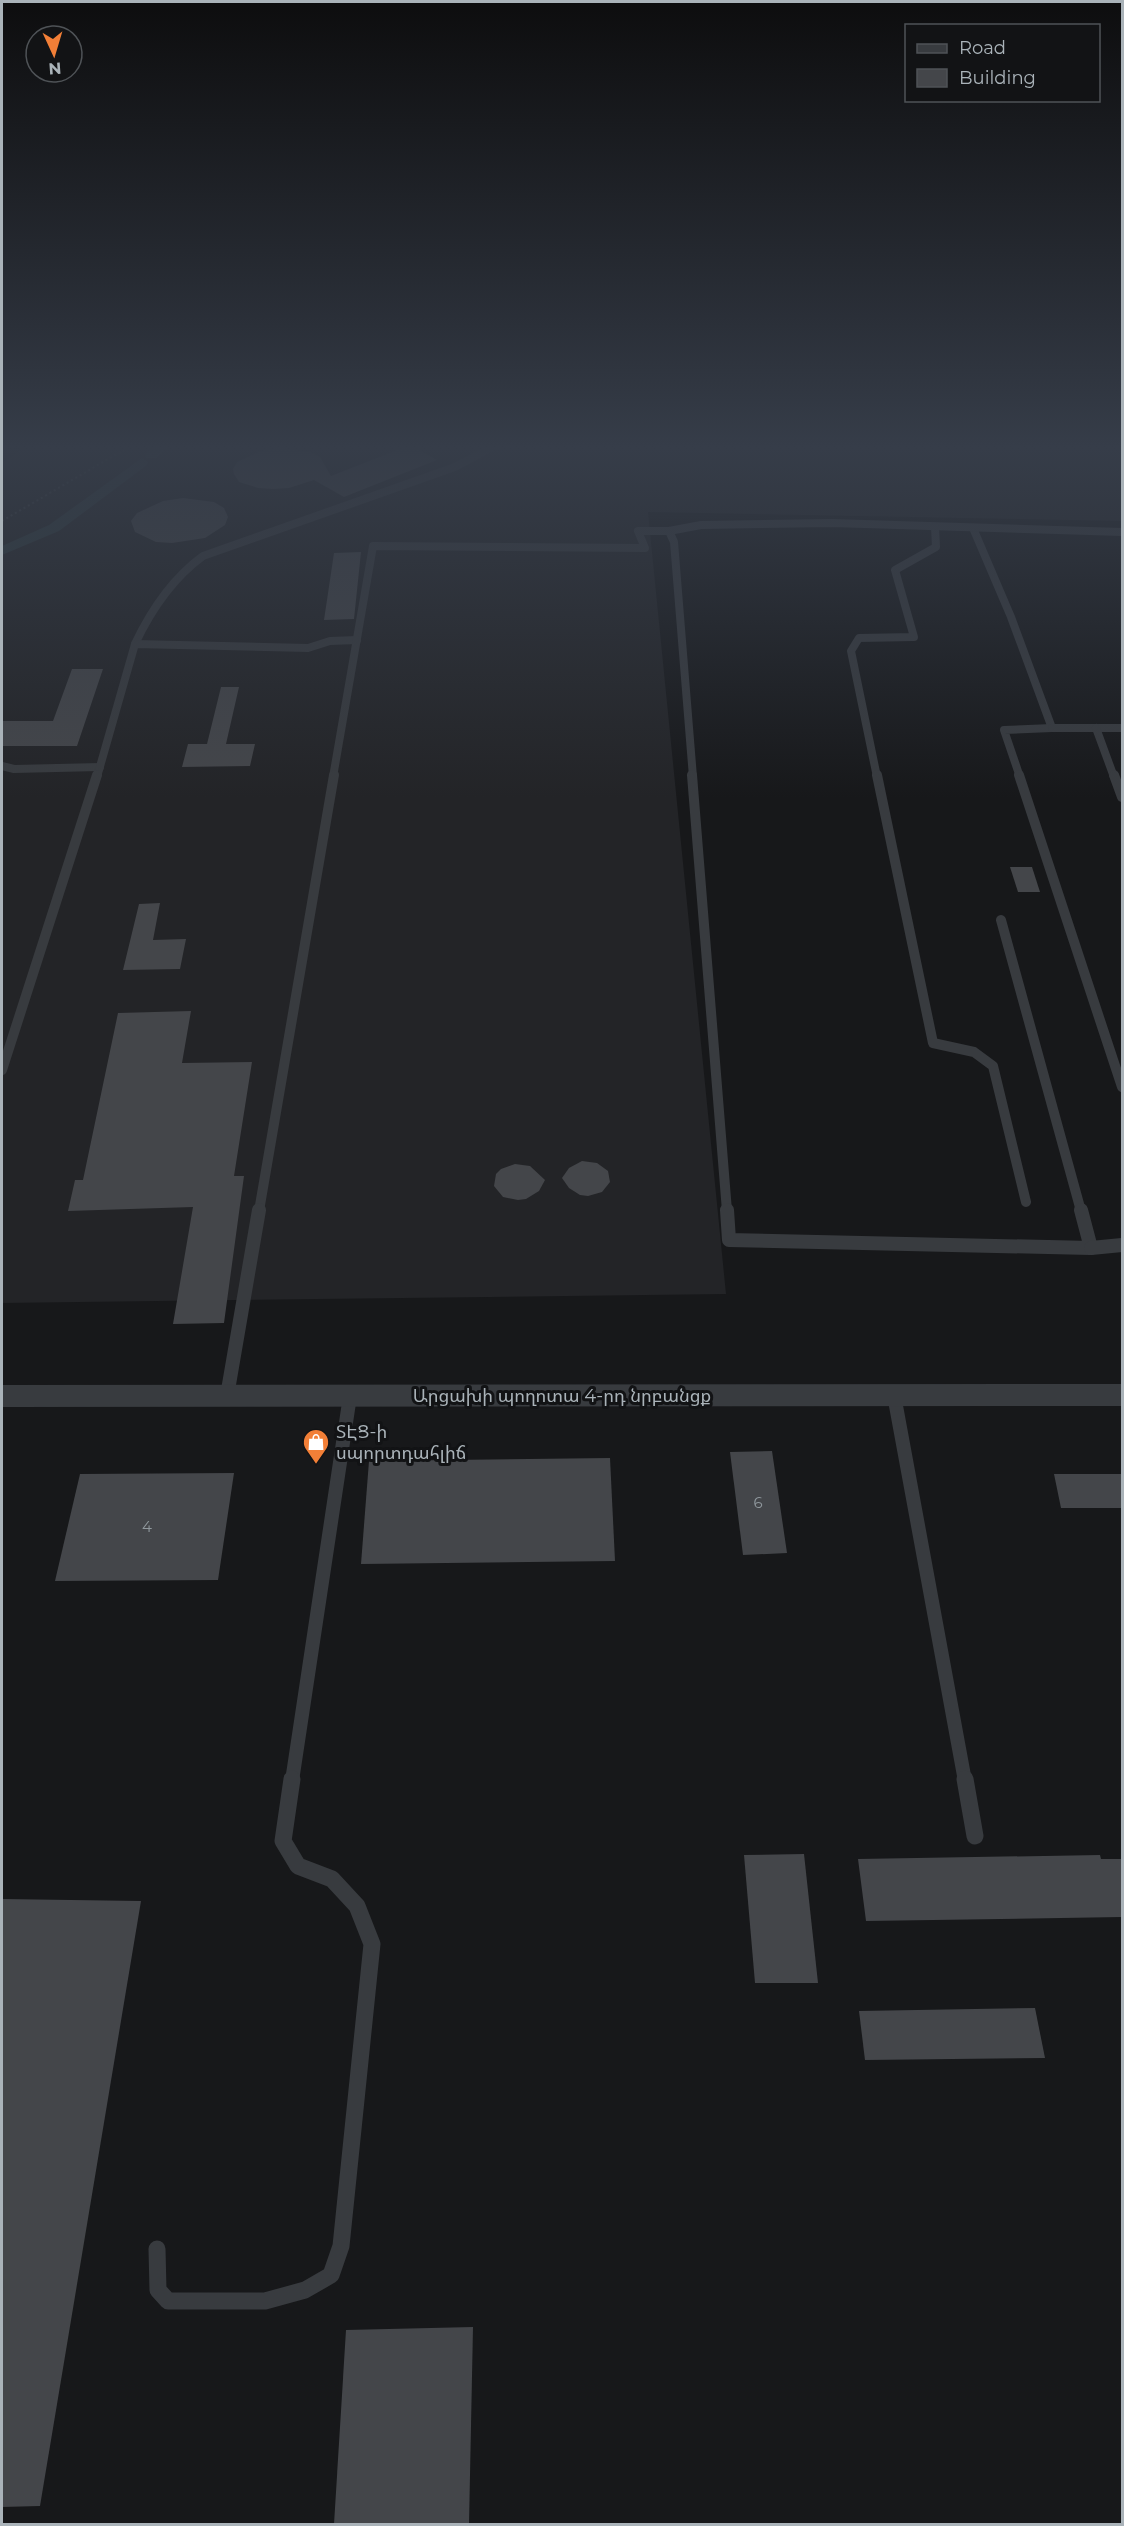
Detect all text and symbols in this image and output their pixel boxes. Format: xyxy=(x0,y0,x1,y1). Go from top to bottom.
north arrow xyxy=(24,24,84,84)
legend xyxy=(905,24,1100,102)
text: Road xyxy=(959,37,1006,59)
text: N xyxy=(48,59,62,78)
text: Building xyxy=(959,67,1036,89)
street label: Արցախի պողոտա 4-րդ նրբանցք xyxy=(413,1385,711,1407)
place label: ՏԷՑ-ի սպորտդահլիճ xyxy=(336,1421,466,1464)
shop icon: ՏԷՑ-ի սպորտդահլիճ xyxy=(301,1427,331,1465)
house number: 6 xyxy=(753,1493,763,1512)
house number: 4 xyxy=(142,1517,152,1536)

